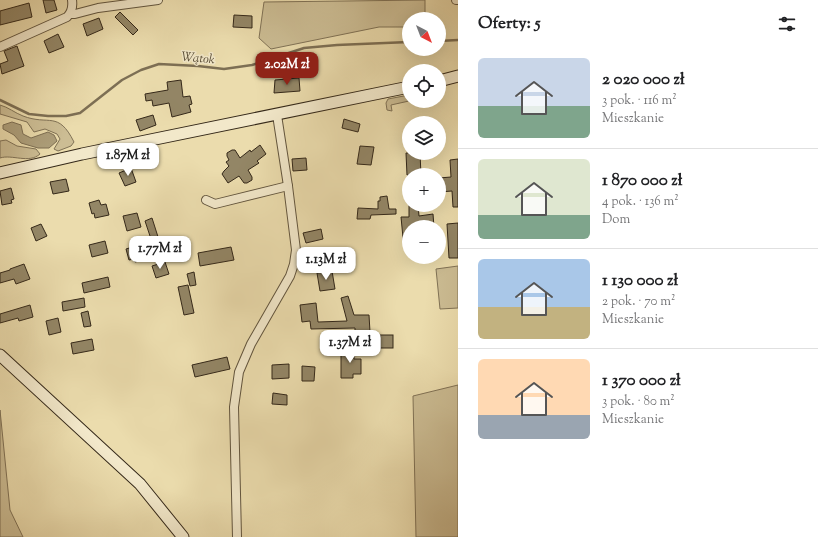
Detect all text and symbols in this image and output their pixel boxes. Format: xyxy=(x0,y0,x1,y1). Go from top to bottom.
north arrow xyxy=(402,12,446,56)
map controls xyxy=(402,12,446,264)
text: Oferty: 5 xyxy=(478,12,540,36)
icon: filters xyxy=(776,13,798,35)
water label: Wątok xyxy=(180,49,215,69)
pin: 2.02M zł xyxy=(246,52,328,86)
text: 2.02M zł xyxy=(264,56,310,74)
button: locate xyxy=(402,64,446,108)
text: 2 020 000 zł xyxy=(602,68,685,92)
icon: home xyxy=(510,74,558,122)
text: 3 pok. · 116 m² xyxy=(602,92,677,110)
text: Mieszkanie xyxy=(602,110,664,128)
button: layers xyxy=(402,116,446,160)
pin: 1.87M zł xyxy=(87,143,169,177)
text: 1.87M zł xyxy=(106,147,150,165)
button: + xyxy=(402,168,446,212)
text: 1 870 000 zł xyxy=(602,169,682,193)
icon: home xyxy=(510,175,558,223)
text: 4 pok. · 136 m² xyxy=(602,193,679,211)
text: Dom xyxy=(602,211,630,229)
button: − xyxy=(402,220,446,264)
pin: 1.77M zł xyxy=(119,236,201,270)
text: 1.77M zł xyxy=(138,240,182,258)
pin: 1.13M zł xyxy=(285,247,367,281)
text: 1.13M zł xyxy=(306,251,346,269)
text: 1 130 000 zł xyxy=(602,269,678,293)
icon: home xyxy=(510,275,558,323)
text: 2 pok. · 70 m² xyxy=(602,293,675,311)
text: Mieszkanie xyxy=(602,311,664,329)
pin: 1.37M zł xyxy=(309,330,391,364)
text: 1.37M zł xyxy=(329,334,371,352)
text: 1 370 000 zł xyxy=(602,369,681,393)
icon: home xyxy=(510,375,558,423)
text: 3 pok. · 80 m² xyxy=(602,393,675,411)
text: Mieszkanie xyxy=(602,411,664,429)

